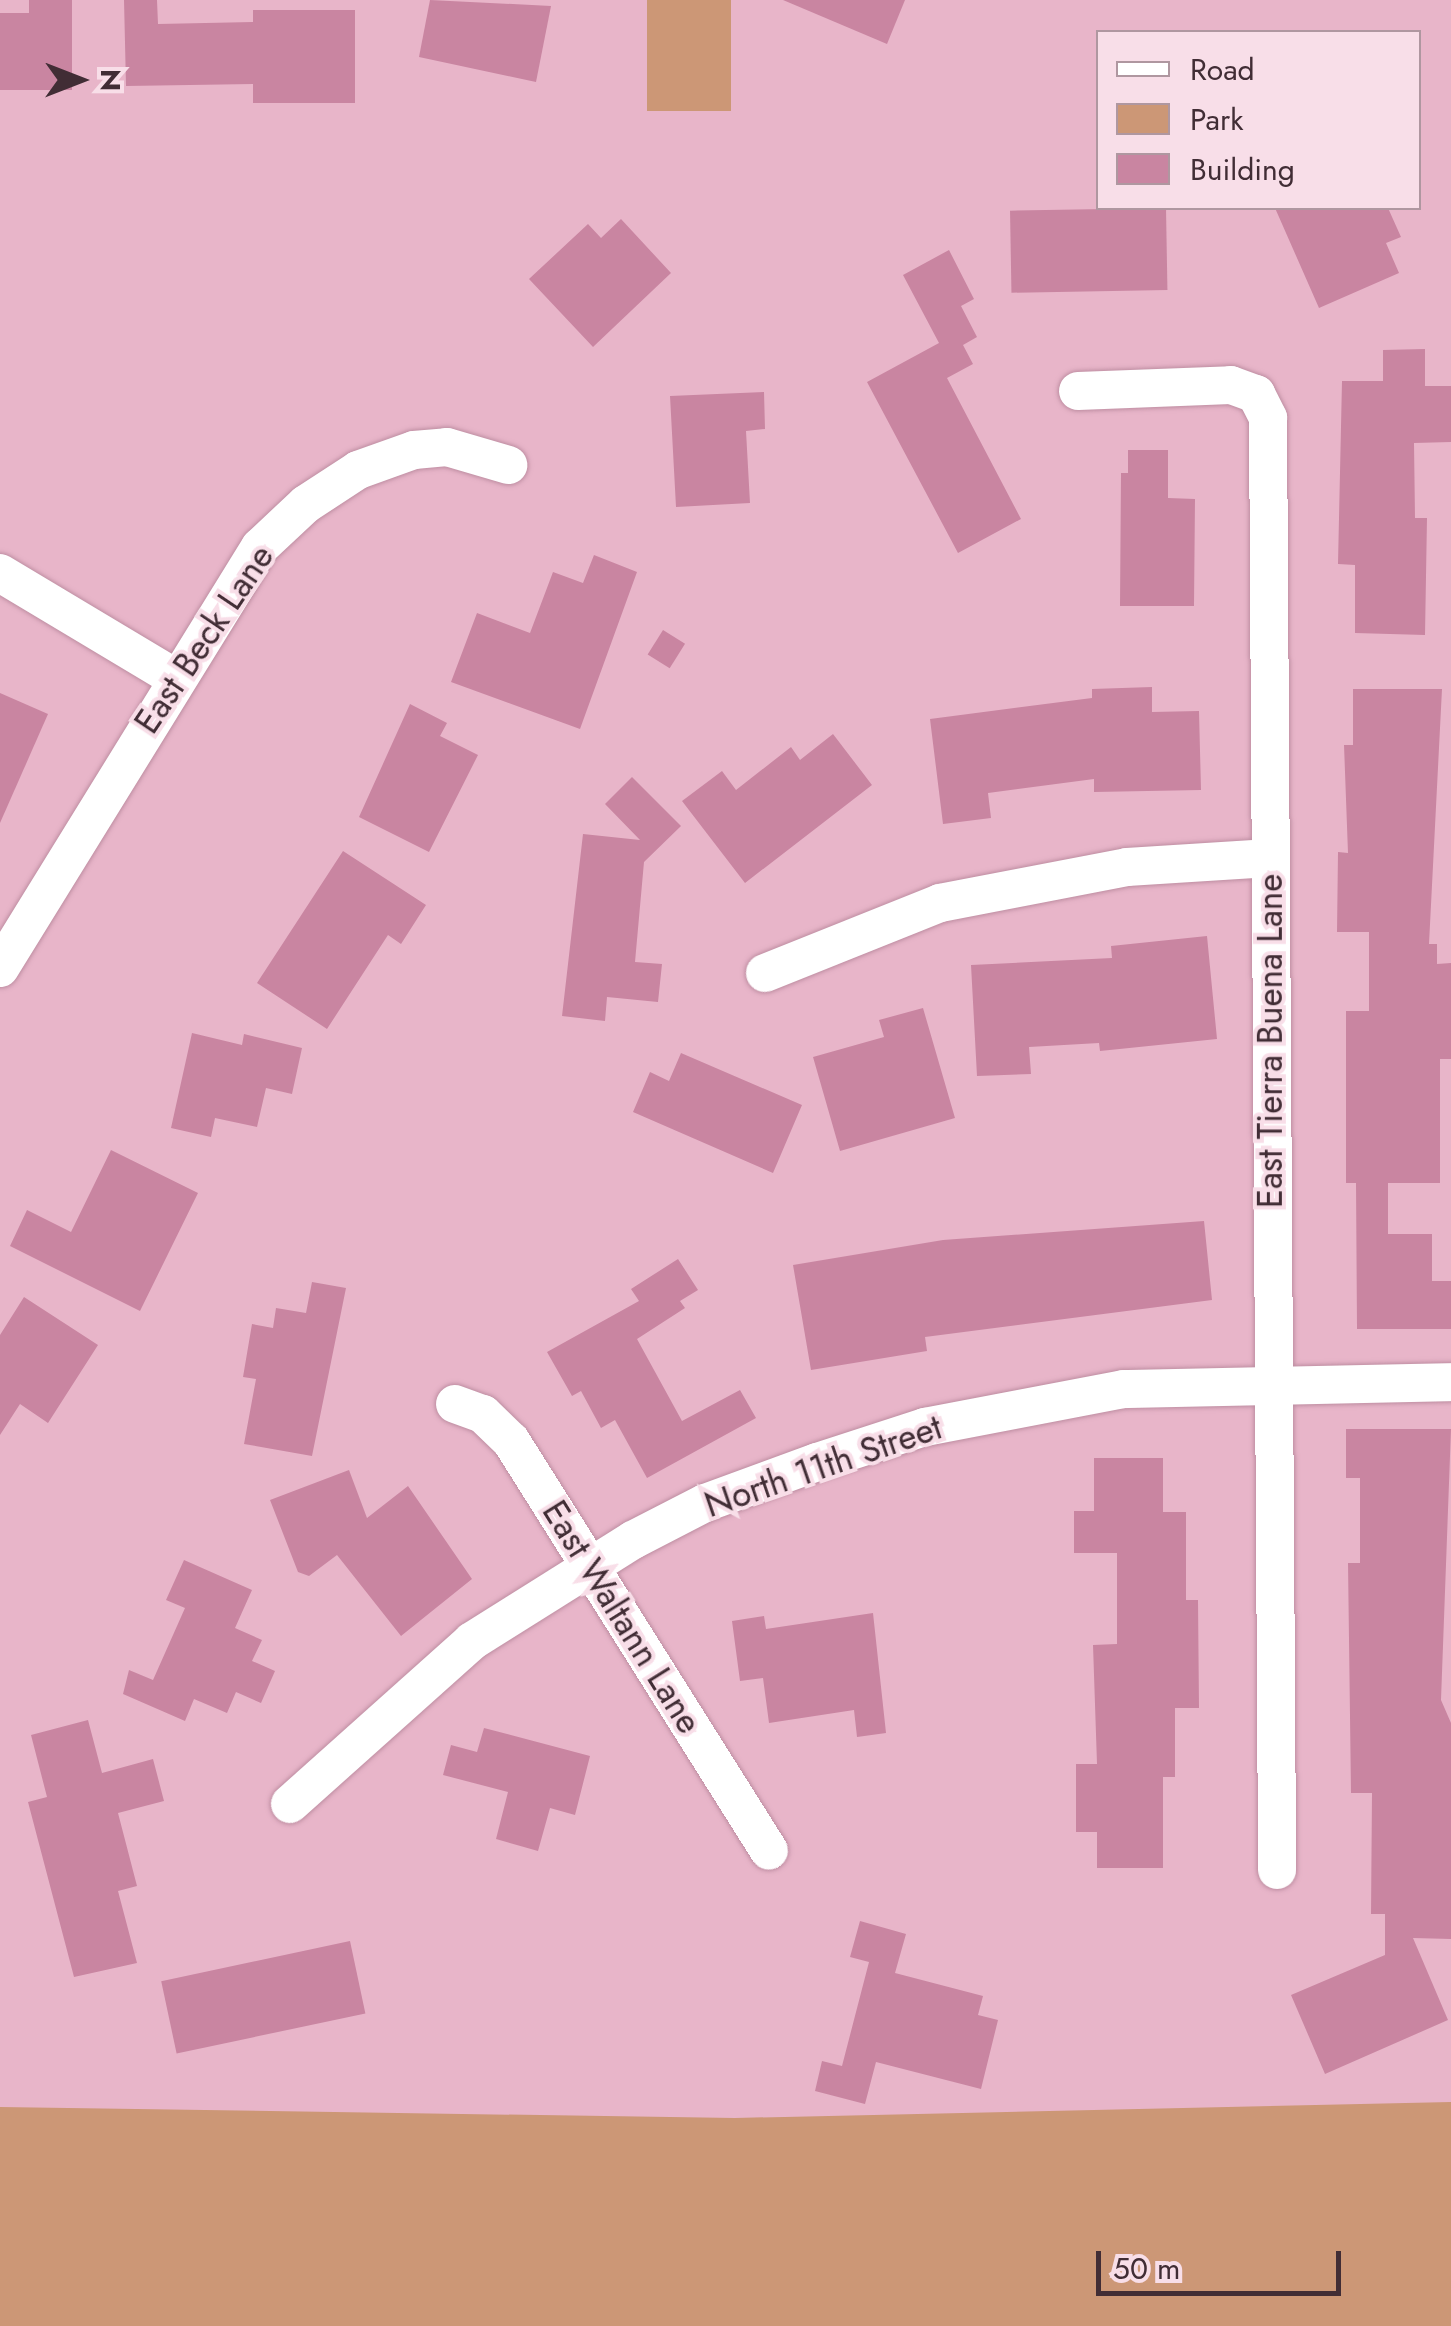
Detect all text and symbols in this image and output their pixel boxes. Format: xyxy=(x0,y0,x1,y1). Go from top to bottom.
north arrow xyxy=(30,30,130,130)
legend xyxy=(1096,30,1421,210)
text: Road xyxy=(1190,48,1255,91)
text: N xyxy=(90,69,131,91)
text: Park xyxy=(1190,98,1243,141)
text: Building xyxy=(1190,148,1295,191)
street label: East Beck Lane xyxy=(126,537,282,741)
street label: East Tierra Buena Lane xyxy=(1249,874,1291,1208)
street label: North 11th Street xyxy=(699,1406,947,1526)
street label: East Waltann Lane xyxy=(534,1493,710,1741)
scale bar xyxy=(1101,2231,1346,2293)
text: 50 m xyxy=(1113,2247,1180,2290)

